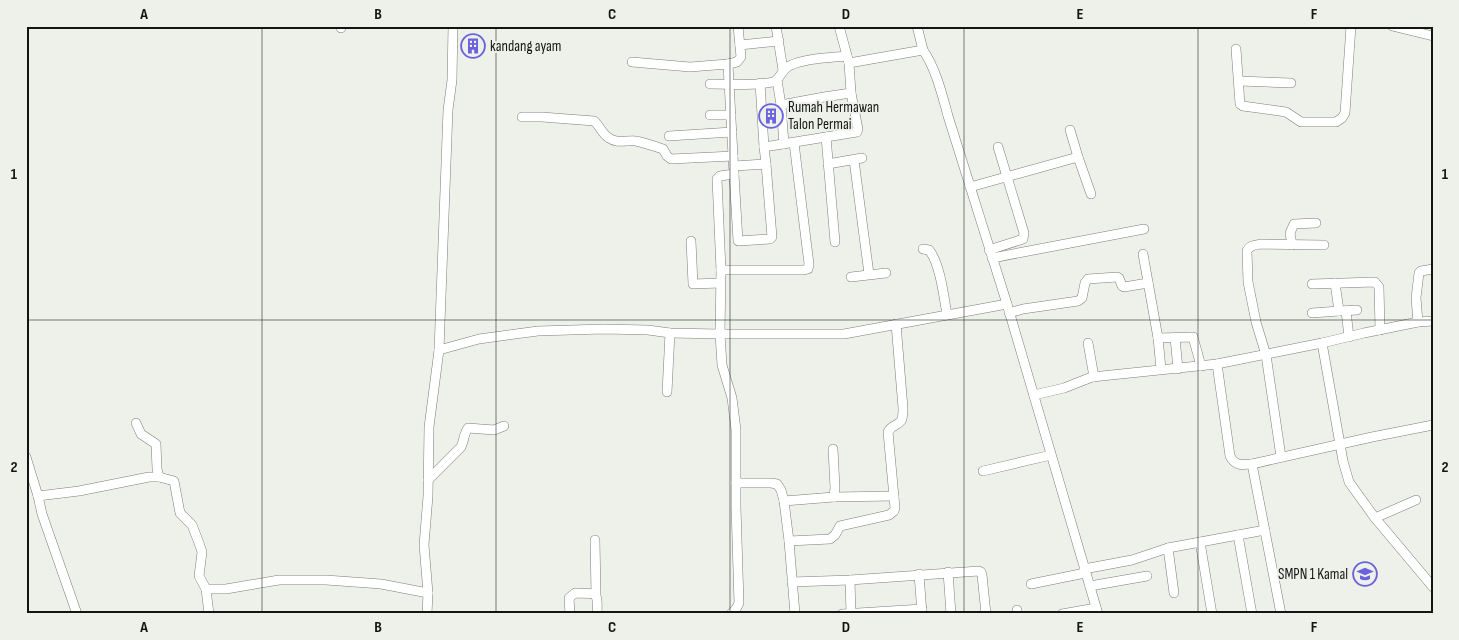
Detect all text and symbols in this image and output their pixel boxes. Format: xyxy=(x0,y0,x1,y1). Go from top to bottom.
text: A xyxy=(139,5,148,24)
text: B xyxy=(374,5,382,24)
text: C xyxy=(608,5,616,24)
text: D xyxy=(842,5,850,24)
text: E xyxy=(1077,5,1084,24)
text: F xyxy=(1311,5,1318,24)
building icon: kandang ayam xyxy=(460,33,486,59)
place label: kandang ayam xyxy=(490,37,561,56)
place label: Rumah Hermawan Talon Permai xyxy=(788,98,879,134)
building icon: Rumah Hermawan Talon Permai xyxy=(758,103,784,129)
text: 1 xyxy=(11,165,18,184)
text: 1 xyxy=(1442,165,1449,184)
text: 2 xyxy=(10,458,18,477)
text: 2 xyxy=(1441,458,1449,477)
school or university icon: SMPN 1 Kamal xyxy=(1352,561,1378,587)
place label: SMPN 1 Kamal xyxy=(1278,565,1348,584)
text: A xyxy=(139,618,148,637)
text: B xyxy=(374,618,382,637)
text: C xyxy=(608,618,616,637)
text: D xyxy=(842,618,850,637)
text: E xyxy=(1077,618,1084,637)
text: F xyxy=(1311,618,1318,637)

